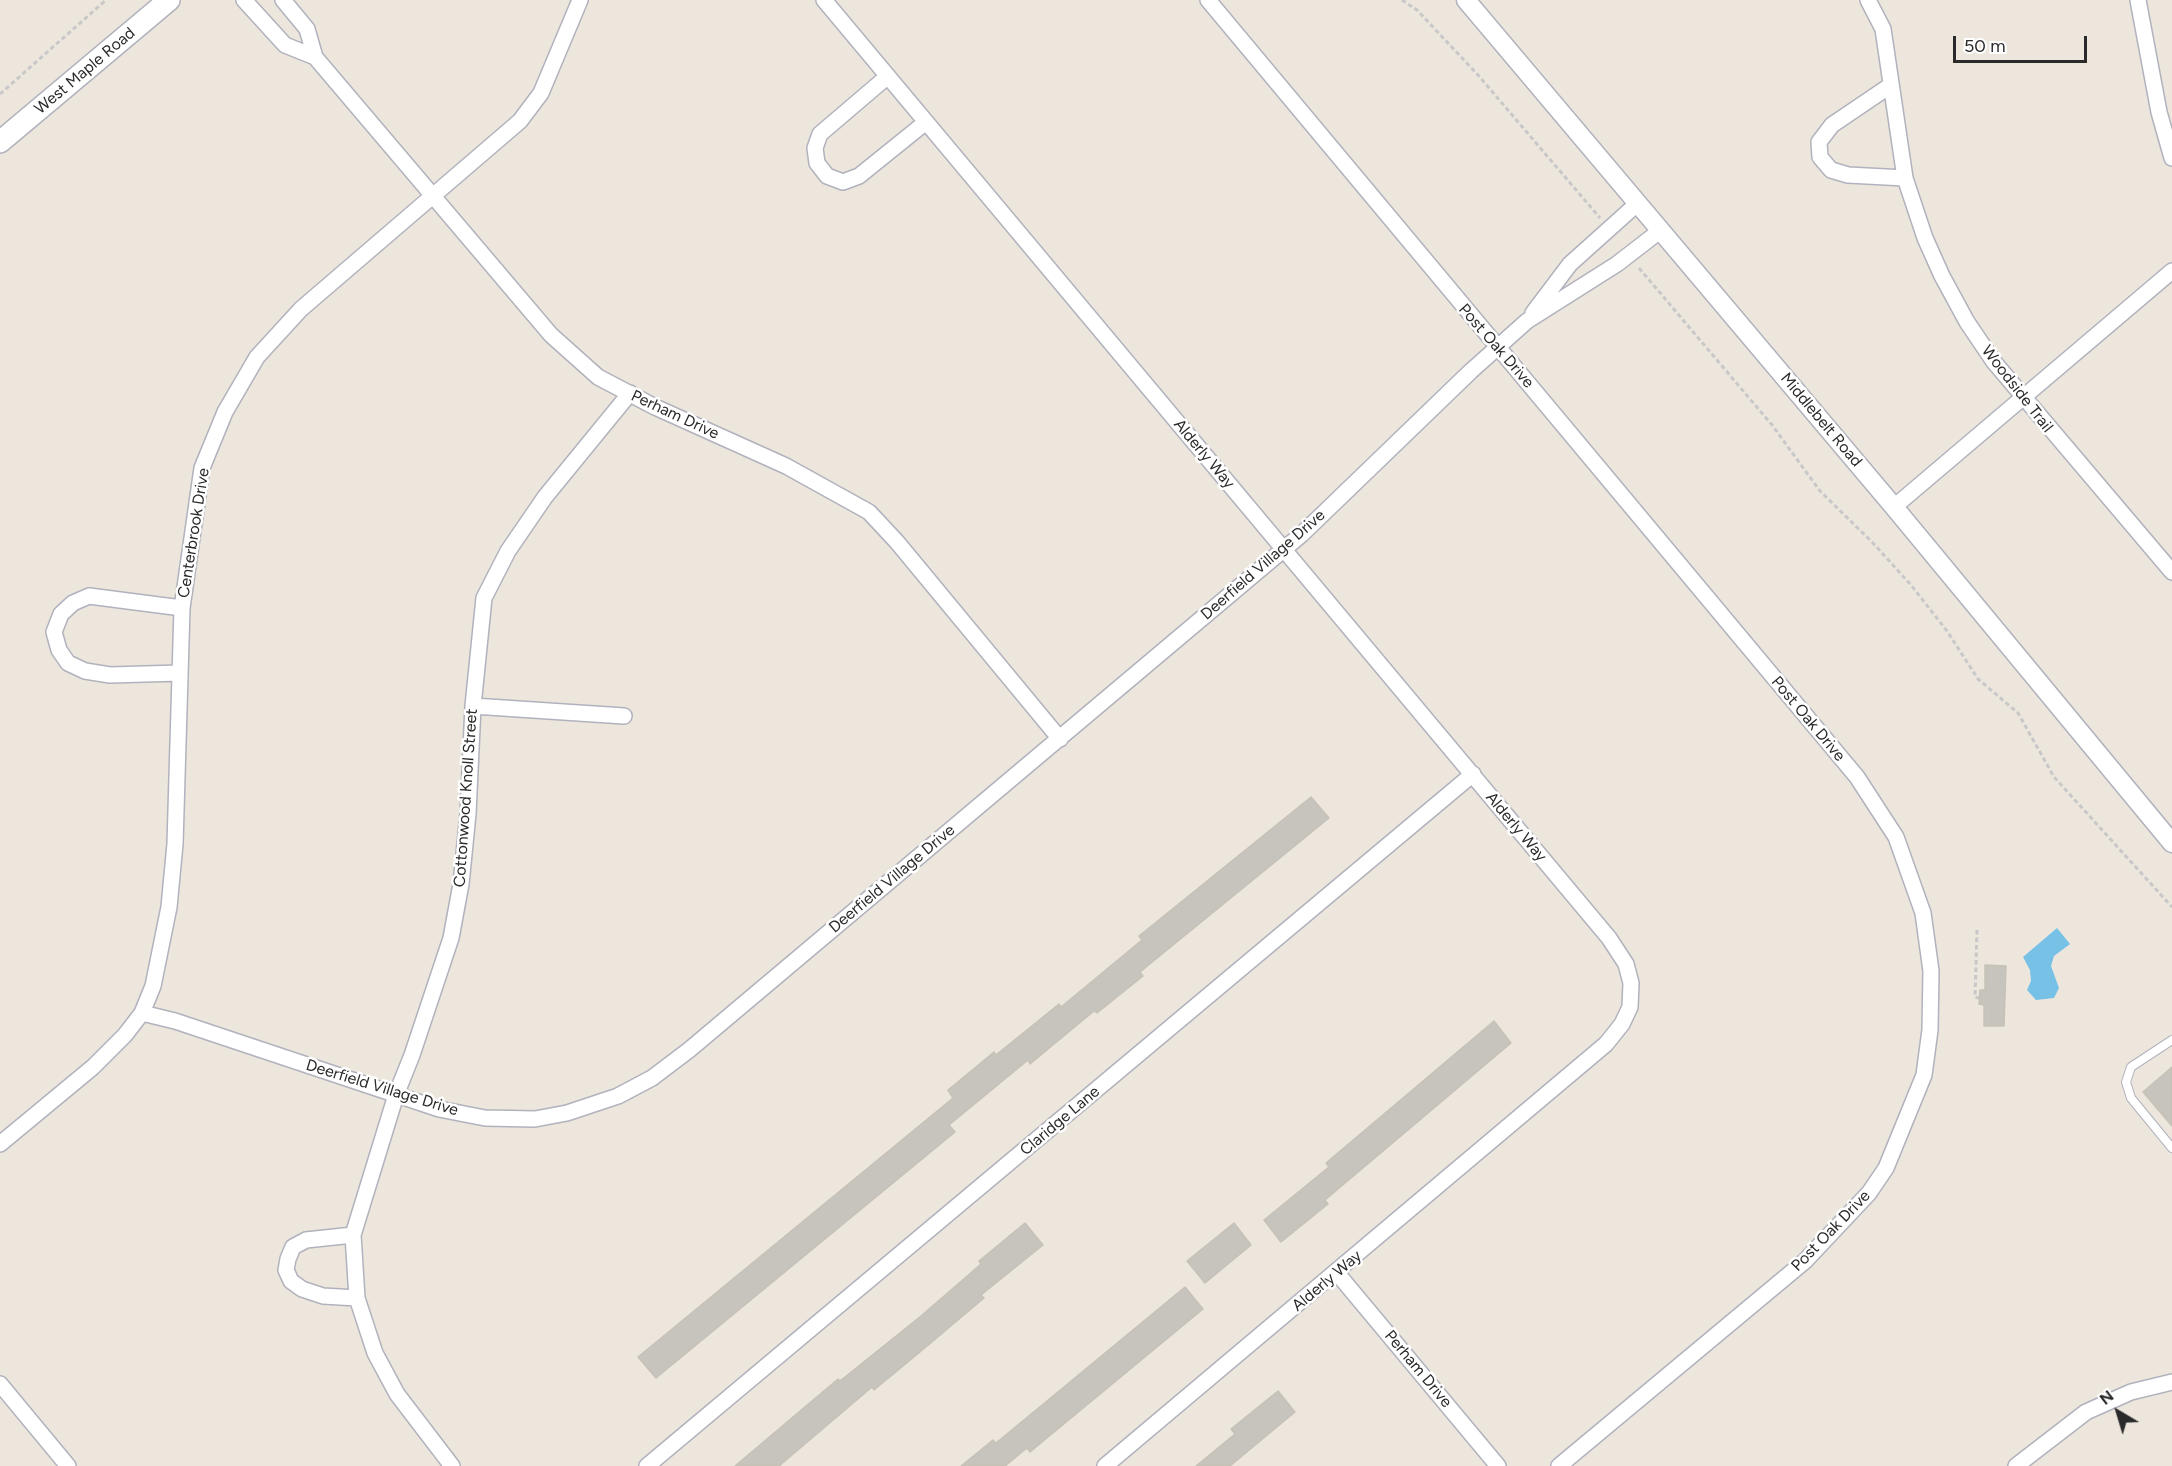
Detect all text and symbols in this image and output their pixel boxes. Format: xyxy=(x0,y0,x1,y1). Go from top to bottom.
street label: West Maple Road xyxy=(31,23,139,119)
scale bar xyxy=(1956,24,2090,62)
text: 50 m xyxy=(1964,35,2006,57)
street label: Post Oak Drive xyxy=(1454,300,1538,392)
street label: Woodside Trail xyxy=(1977,342,2057,436)
street label: Middlebelt Road xyxy=(1776,369,1866,471)
street label: Perham Drive xyxy=(628,386,722,444)
street label: Alderly Way xyxy=(1169,415,1239,493)
street label: Centerbrook Drive xyxy=(174,467,214,599)
street label: Deerfield Village Drive xyxy=(1197,506,1329,624)
street label: Post Oak Drive xyxy=(1767,673,1849,765)
street label: Cottonwood Knoll Street xyxy=(450,708,482,888)
street label: Alderly Way xyxy=(1481,788,1551,866)
street label: Deerfield Village Drive xyxy=(825,821,959,937)
street label: Deerfield Village Drive xyxy=(304,1056,460,1120)
street label: Claridge Lane xyxy=(1016,1082,1104,1160)
street label: Post Oak Drive xyxy=(1788,1187,1874,1275)
street label: Alderly Way xyxy=(1288,1246,1366,1316)
street label: Perham Drive xyxy=(1380,1326,1456,1412)
north arrow xyxy=(2088,1382,2148,1442)
text: N xyxy=(2096,1386,2117,1409)

